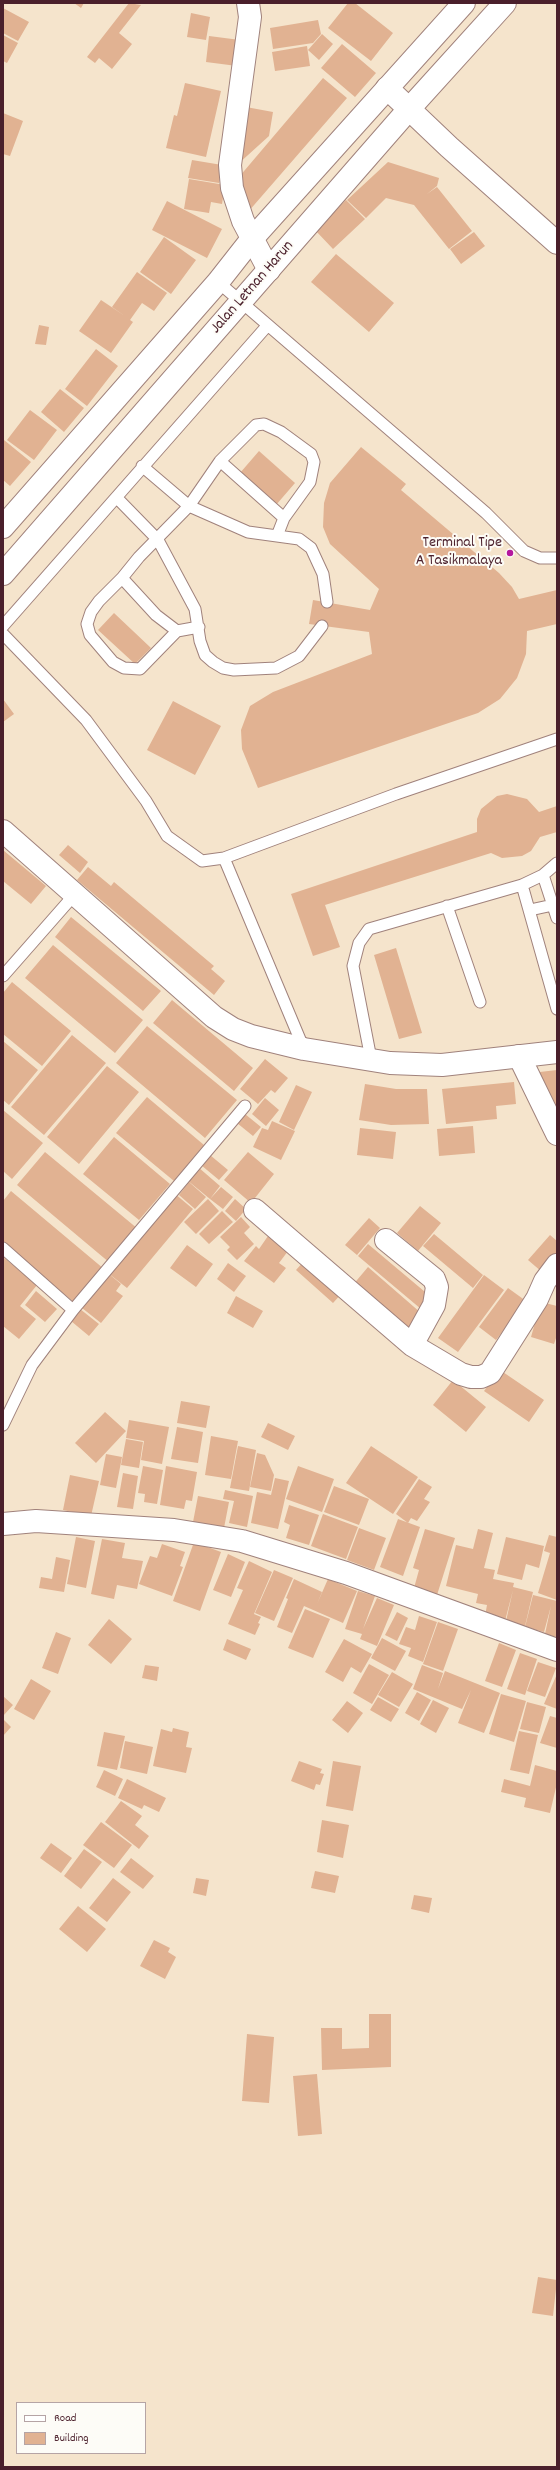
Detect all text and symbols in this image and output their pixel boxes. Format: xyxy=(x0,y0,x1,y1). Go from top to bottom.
street label: Jalan Letnan Harun xyxy=(207,238,299,338)
place label: Terminal Tipe A Tasikmalaya xyxy=(416,534,502,572)
marker: Terminal Tipe A Tasikmalaya xyxy=(505,548,515,558)
legend xyxy=(16,2402,146,2454)
text: Road xyxy=(54,2410,76,2427)
text: Building xyxy=(54,2430,89,2447)

